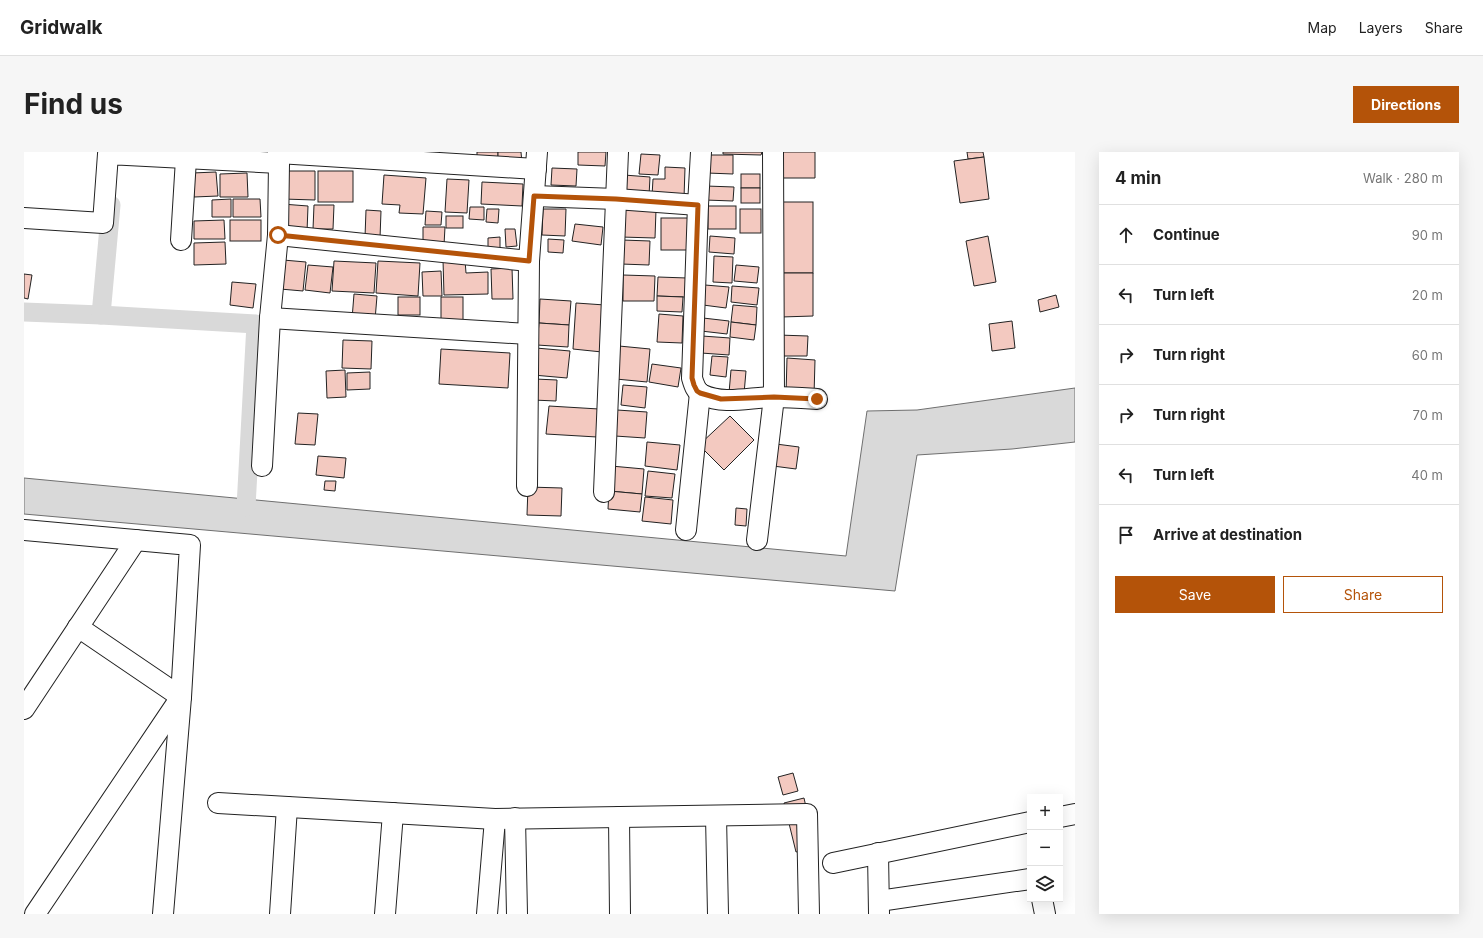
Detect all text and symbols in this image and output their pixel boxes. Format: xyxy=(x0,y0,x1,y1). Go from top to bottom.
text: Gridwalk xyxy=(20,16,103,39)
text: Map xyxy=(1308,19,1337,36)
text: Layers xyxy=(1359,19,1403,36)
text: Share xyxy=(1425,19,1463,36)
button: Directions xyxy=(1353,86,1459,123)
text: Find us xyxy=(24,87,123,121)
text: 4 min xyxy=(1115,168,1161,188)
text: Walk · 280 m xyxy=(1363,170,1443,186)
icon: ahead xyxy=(1115,224,1137,246)
text: Continue xyxy=(1153,225,1220,244)
route start xyxy=(269,226,287,244)
text: 90 m xyxy=(1412,227,1443,243)
icon: left xyxy=(1115,284,1137,306)
text: Turn left xyxy=(1153,285,1214,304)
text: 20 m xyxy=(1412,287,1443,303)
icon: right xyxy=(1115,344,1137,366)
text: Turn right xyxy=(1153,345,1225,364)
text: 60 m xyxy=(1412,347,1443,363)
route end xyxy=(808,390,826,408)
icon: right xyxy=(1115,404,1137,426)
text: Turn right xyxy=(1153,405,1225,424)
text: 70 m xyxy=(1413,407,1443,423)
icon: left xyxy=(1115,464,1137,486)
text: Turn left xyxy=(1153,465,1214,484)
text: 40 m xyxy=(1411,467,1443,483)
icon: arrive xyxy=(1115,524,1137,546)
text: Arrive at destination xyxy=(1153,525,1302,544)
button: Save xyxy=(1115,576,1275,613)
button: Share xyxy=(1283,576,1443,613)
map controls xyxy=(1027,794,1063,902)
button: + xyxy=(1027,794,1063,830)
button: − xyxy=(1027,830,1063,866)
button: layers xyxy=(1027,866,1063,902)

